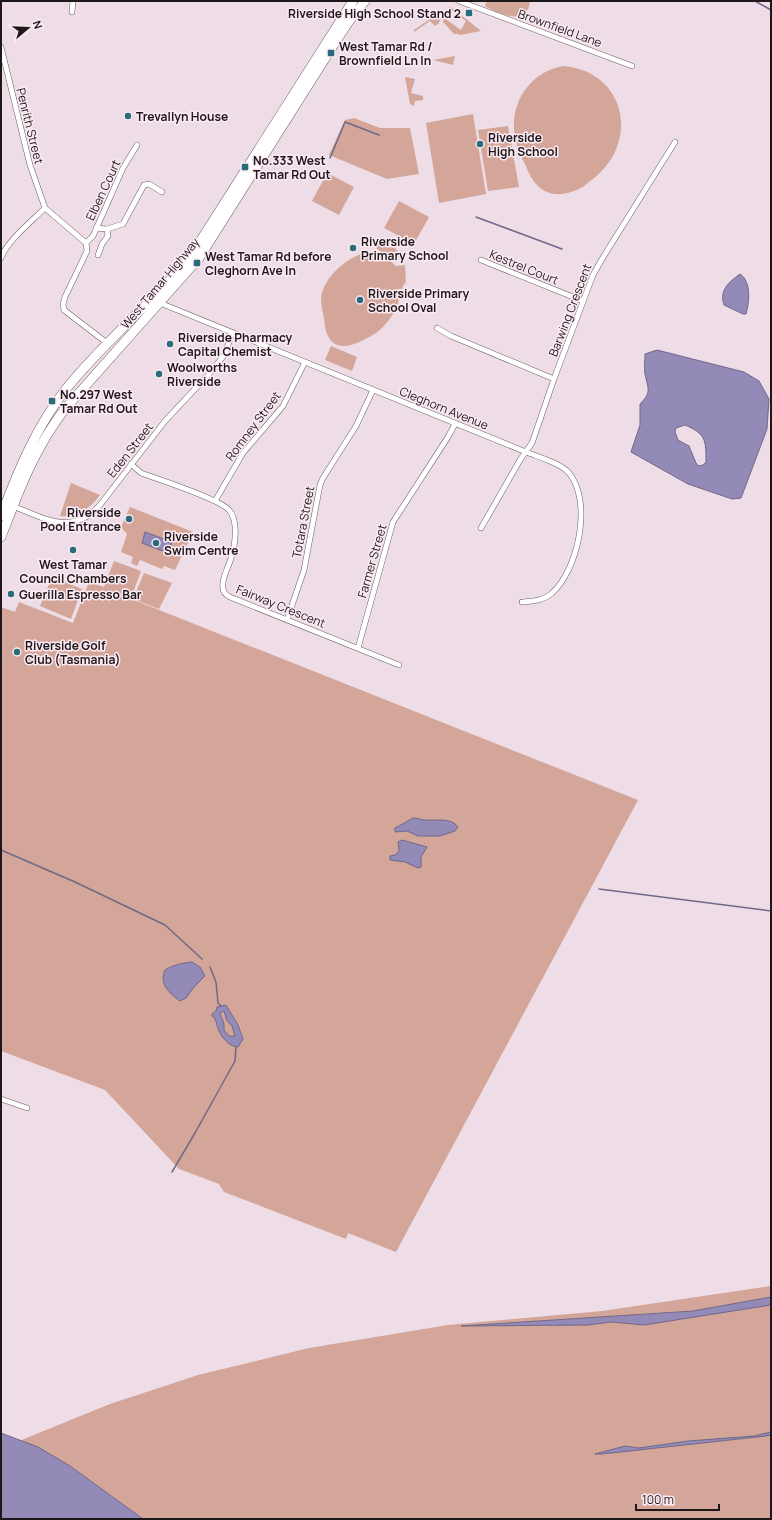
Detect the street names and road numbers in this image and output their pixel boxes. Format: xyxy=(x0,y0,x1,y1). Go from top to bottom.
street label: Brownfield Lane xyxy=(516,5,604,51)
street label: Penrith Street xyxy=(12,86,48,166)
street label: Elben Court xyxy=(82,157,125,223)
street label: West Tamar Highway xyxy=(117,233,204,332)
street label: Kestrel Court xyxy=(487,245,561,289)
street label: Barwing Crescent xyxy=(544,261,596,359)
street label: Cleghorn Avenue xyxy=(397,382,491,434)
street label: Romney Street xyxy=(221,388,285,464)
street label: Eden Street xyxy=(103,419,157,481)
street label: Totara Street xyxy=(288,484,318,560)
street label: Farmer Street xyxy=(353,522,391,600)
street label: Fairway Crescent xyxy=(234,580,328,632)

